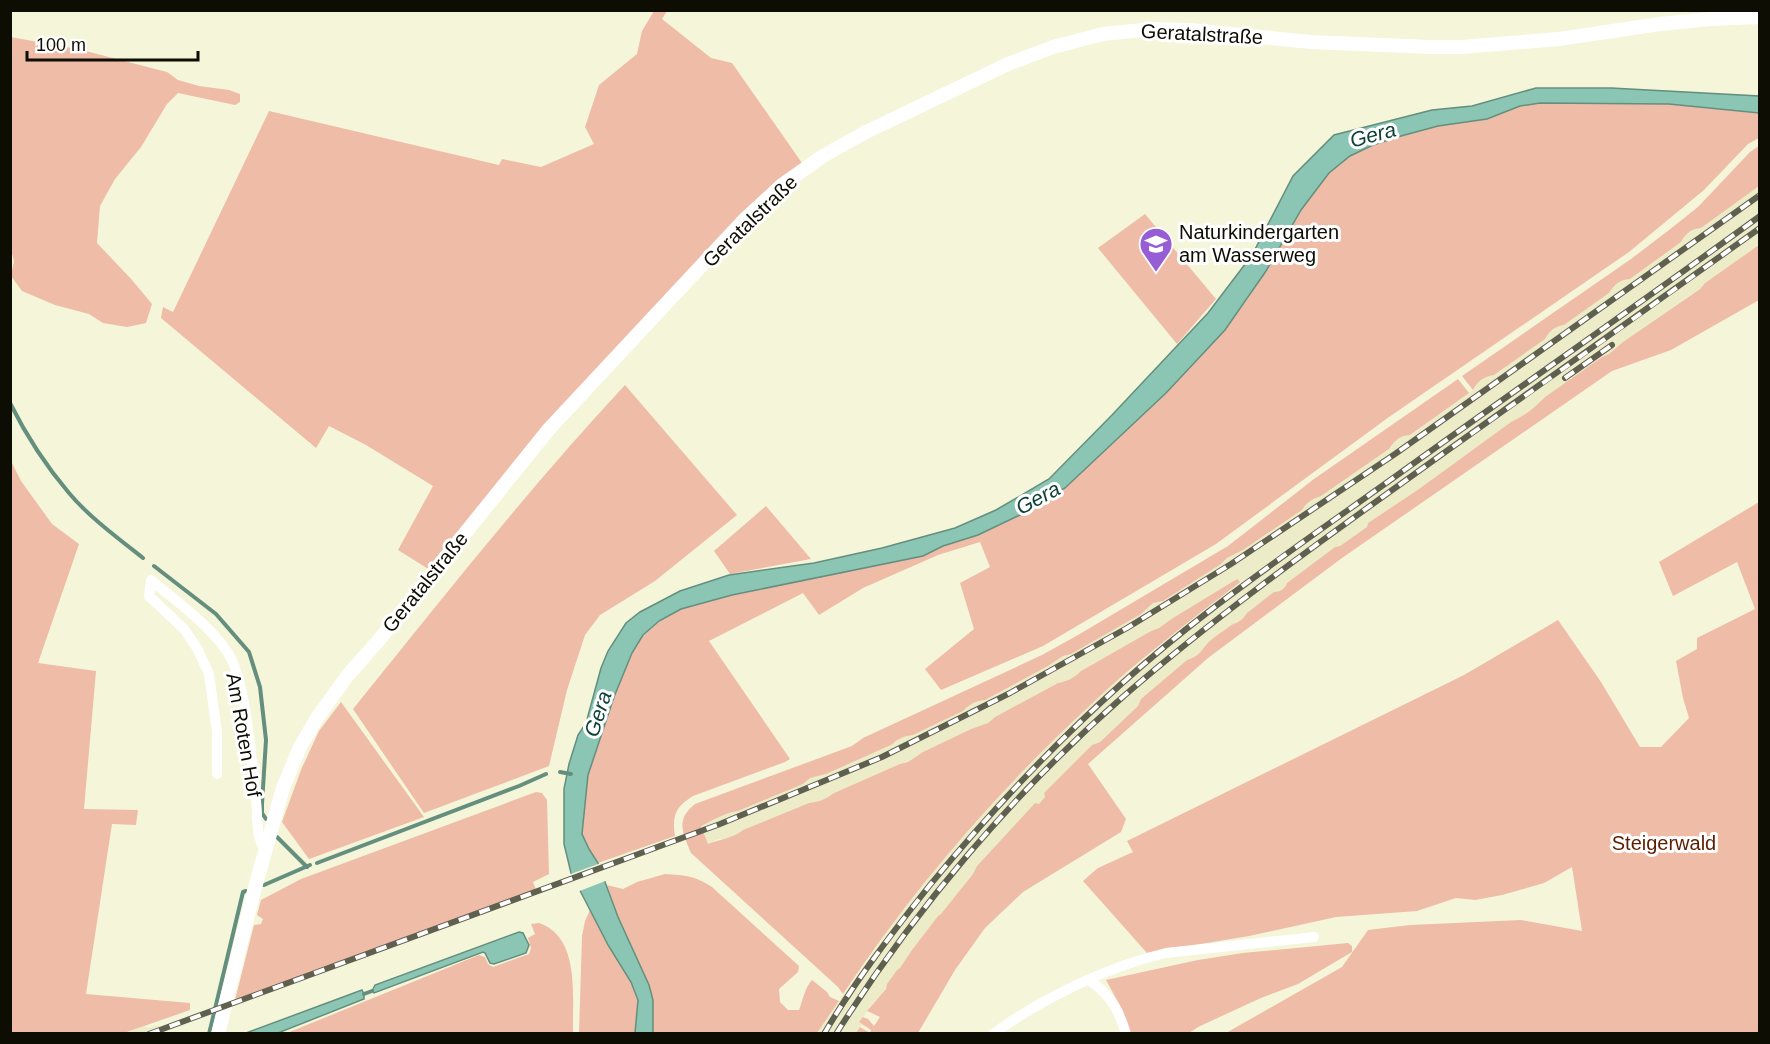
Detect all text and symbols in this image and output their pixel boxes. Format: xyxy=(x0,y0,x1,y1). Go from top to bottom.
street label: Geratalstraße xyxy=(1140,20,1264,48)
scale bar xyxy=(27,24,198,62)
text: 100 m xyxy=(36,35,86,55)
water label: Gera xyxy=(1347,117,1398,152)
street label: Geratalstraße xyxy=(698,171,802,271)
place label: Naturkindergarten am Wasserweg xyxy=(1179,221,1339,266)
school or university icon: Naturkindergarten am Wasserweg xyxy=(1138,226,1174,273)
water label: Gera xyxy=(1012,476,1064,519)
street label: Geratalstraße xyxy=(378,528,472,636)
street label: Am Roten Hof xyxy=(222,671,266,799)
water label: Gera xyxy=(579,688,616,740)
park label: Steigerwald xyxy=(1612,832,1716,854)

